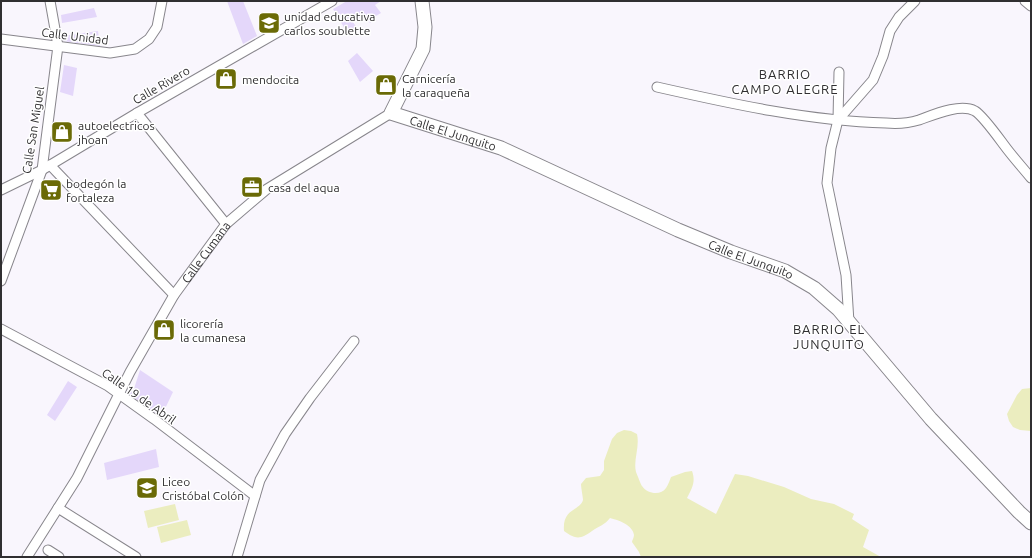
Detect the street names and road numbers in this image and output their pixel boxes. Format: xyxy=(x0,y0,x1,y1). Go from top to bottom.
street label: Calle Unidad xyxy=(41,25,109,47)
street label: Calle Rivero xyxy=(130,63,192,107)
street label: Calle San Miguel xyxy=(20,85,46,175)
street label: Calle El Junquito xyxy=(408,113,498,153)
street label: Calle Cumana xyxy=(179,219,232,285)
street label: Calle El Junquito xyxy=(707,237,796,281)
street label: Calle 19 de Abril xyxy=(100,366,178,426)

